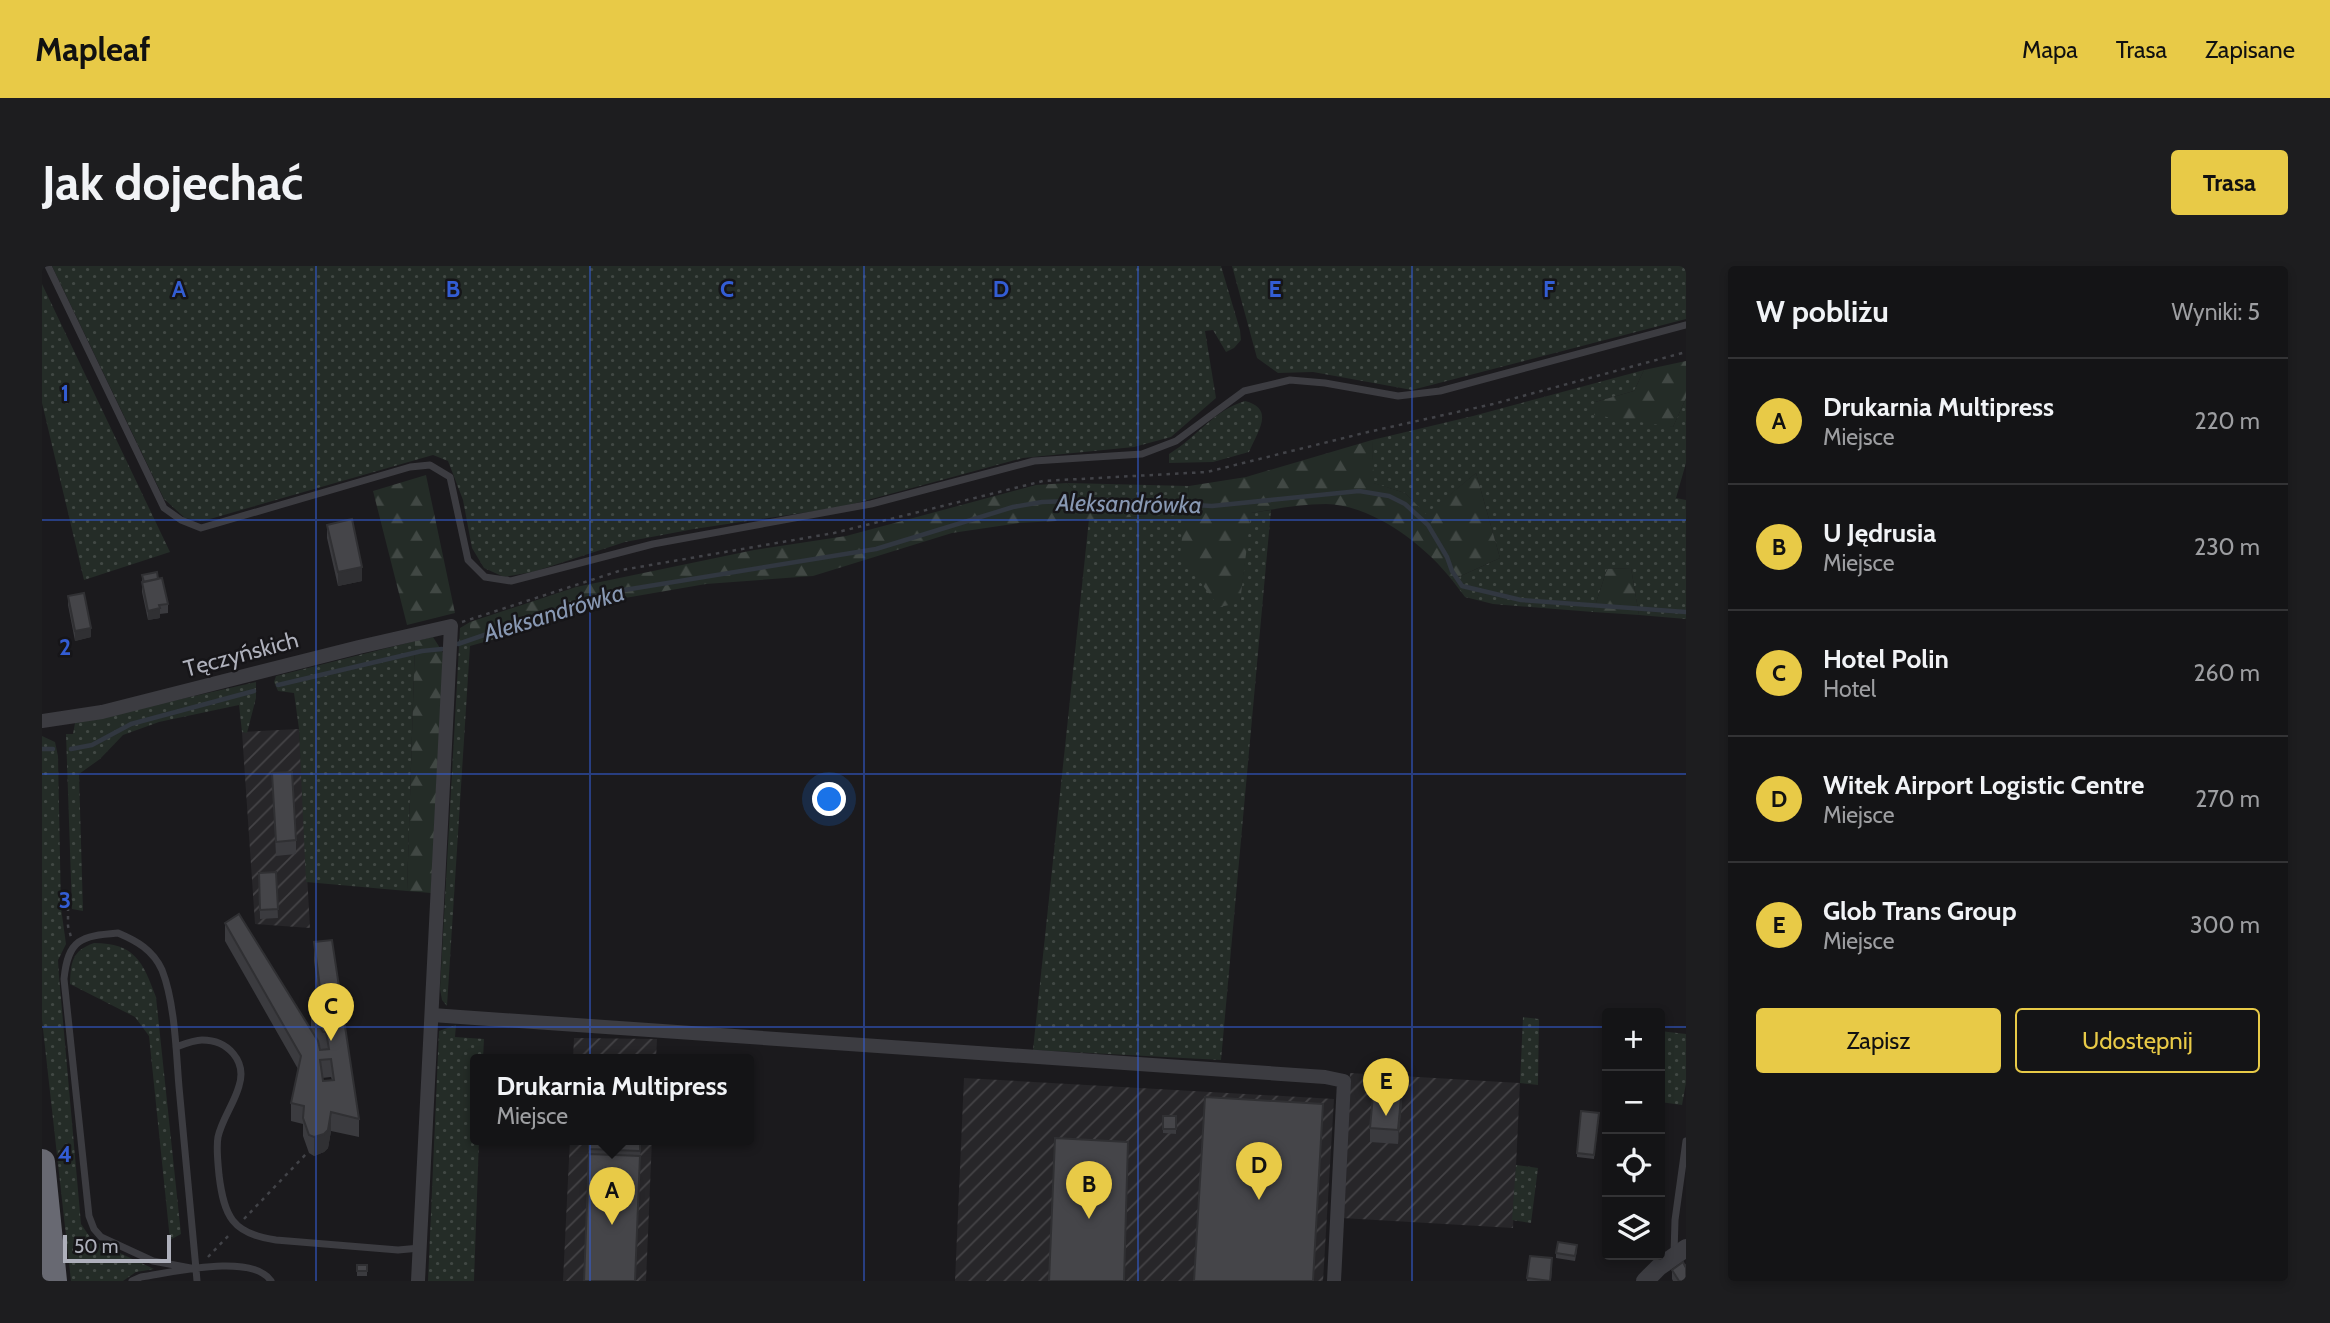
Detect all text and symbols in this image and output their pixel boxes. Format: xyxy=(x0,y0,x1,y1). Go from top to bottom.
text: Mapleaf xyxy=(35,29,151,69)
text: Mapa xyxy=(2022,35,2078,64)
text: Trasa xyxy=(2116,35,2167,64)
text: Zapisane xyxy=(2205,35,2295,64)
button: Trasa xyxy=(2171,150,2288,215)
text: Jak dojechać xyxy=(42,153,303,212)
text: A xyxy=(172,275,187,303)
text: B xyxy=(446,275,460,303)
text: C xyxy=(720,275,734,303)
text: D xyxy=(993,275,1009,303)
text: E xyxy=(1268,275,1282,303)
text: F xyxy=(1543,275,1555,303)
text: W pobliżu xyxy=(1756,293,1889,330)
text: Wyniki: 5 xyxy=(2171,298,2260,326)
text: 1 xyxy=(61,379,69,407)
text: Drukarnia Multipress xyxy=(1823,391,2054,423)
text: A xyxy=(1772,407,1786,435)
text: 220 m xyxy=(2194,407,2260,435)
text: Miejsce xyxy=(1823,423,1895,451)
water label: Aleksandrówka xyxy=(1055,488,1202,519)
text: U Jędrusia xyxy=(1823,517,1936,549)
text: B xyxy=(1772,533,1786,561)
text: 230 m xyxy=(2194,533,2260,561)
text: Miejsce xyxy=(1823,549,1895,577)
water label: Aleksandrówka xyxy=(479,577,628,648)
street label: Tęczyńskich xyxy=(181,625,301,683)
text: 2 xyxy=(59,633,71,661)
text: Hotel Polin xyxy=(1823,643,1949,675)
text: C xyxy=(1772,659,1786,687)
text: 260 m xyxy=(2193,659,2260,687)
text: Hotel xyxy=(1823,675,1876,703)
text: Witek Airport Logistic Centre xyxy=(1823,769,2144,801)
your location xyxy=(812,782,846,816)
text: D xyxy=(1771,785,1787,813)
text: 270 m xyxy=(2195,785,2260,813)
text: Miejsce xyxy=(1823,801,1895,829)
text: 3 xyxy=(59,886,71,914)
text: Glob Trans Group xyxy=(1823,895,2017,927)
text: E xyxy=(1772,911,1786,939)
text: 300 m xyxy=(2190,911,2260,939)
text: Miejsce xyxy=(1823,927,1895,955)
pin: C xyxy=(308,983,354,1041)
map controls xyxy=(1602,1008,1665,1260)
button: + xyxy=(1602,1008,1665,1071)
button: Zapisz xyxy=(1756,1008,2001,1073)
button: Udostępnij xyxy=(2015,1008,2260,1073)
popup xyxy=(470,1054,754,1145)
pin: E xyxy=(1363,1058,1409,1116)
text: Drukarnia Multipress xyxy=(496,1070,728,1102)
button: − xyxy=(1602,1071,1665,1134)
text: Miejsce xyxy=(496,1102,568,1130)
button: locate xyxy=(1602,1134,1665,1197)
text: 4 xyxy=(58,1140,72,1168)
pin: D xyxy=(1236,1142,1282,1200)
pin: B xyxy=(1066,1161,1112,1219)
pin: A xyxy=(589,1167,635,1225)
button: layers xyxy=(1602,1197,1665,1260)
scale bar xyxy=(63,1232,172,1264)
text: 50 m xyxy=(74,1235,118,1258)

